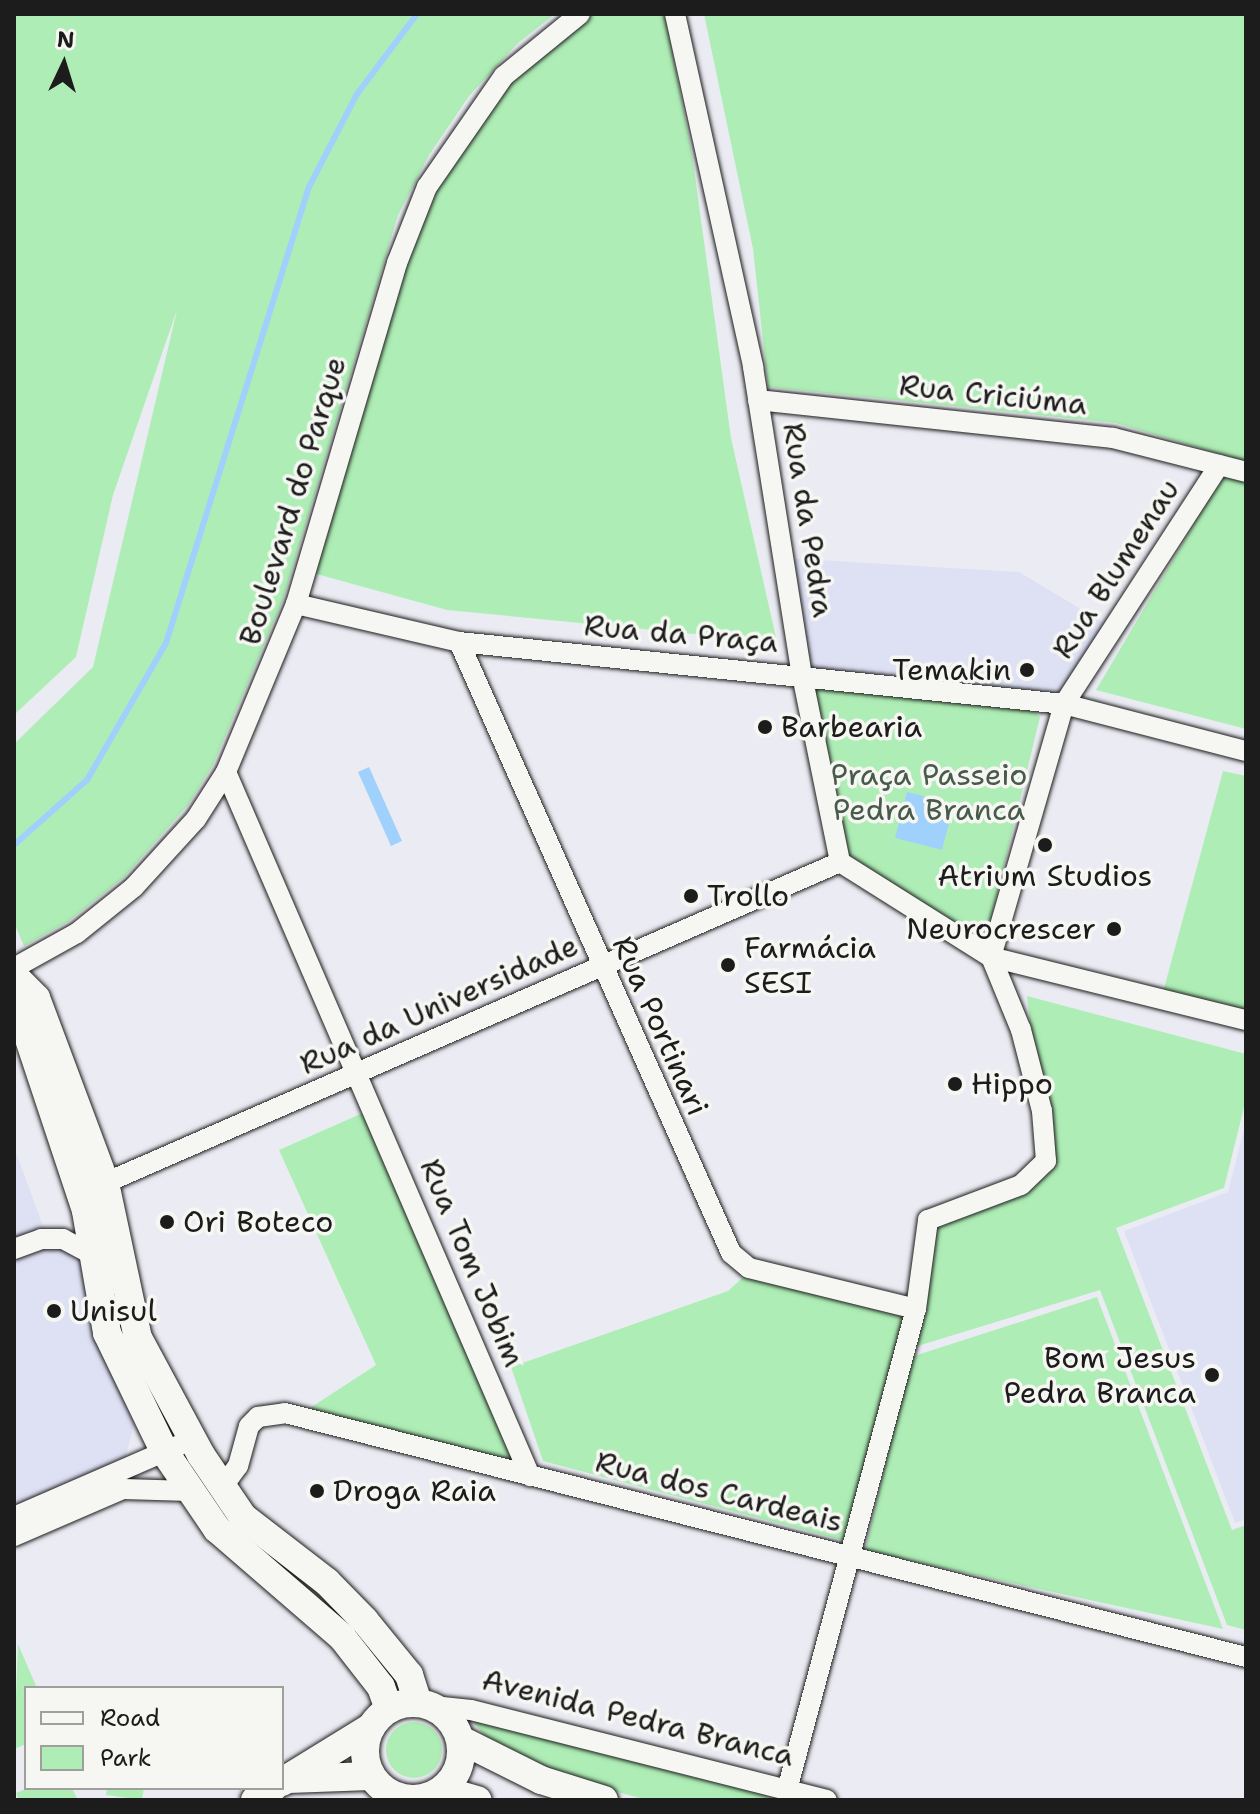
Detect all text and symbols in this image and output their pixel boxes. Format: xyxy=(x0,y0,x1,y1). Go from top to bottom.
north arrow xyxy=(24,24,104,104)
text: N xyxy=(56,24,75,55)
street label: Boulevard do Parque xyxy=(232,353,354,649)
street label: Rua Criciúma xyxy=(897,367,1089,423)
street label: Rua da Pedra xyxy=(775,420,841,620)
street label: Rua Blumenau xyxy=(1045,473,1187,665)
street label: Rua da Praça xyxy=(582,608,780,660)
place label: Temakin xyxy=(892,652,1011,688)
marker: Temakin xyxy=(1018,661,1036,679)
place label: Barbearia xyxy=(781,709,922,745)
marker: Barbearia xyxy=(756,718,774,736)
park label: Praça Passeio Pedra Branca xyxy=(831,757,1027,828)
marker: Atrium Studios xyxy=(1036,836,1054,854)
place label: Atrium Studios xyxy=(938,858,1152,894)
place label: Trollo xyxy=(707,878,789,914)
marker: Trollo xyxy=(682,887,700,905)
place label: Neurocrescer xyxy=(906,911,1096,947)
marker: Neurocrescer xyxy=(1103,918,1125,940)
street label: Rua da Universidade xyxy=(294,927,584,1083)
place label: Farmácia SESI xyxy=(744,930,876,1000)
street label: Rua Portinari xyxy=(604,931,716,1121)
marker: Farmácia SESI xyxy=(719,956,737,974)
place label: Hippo xyxy=(971,1066,1053,1102)
marker: Hippo xyxy=(946,1075,964,1093)
street label: Rua Tom Jobim xyxy=(412,1154,532,1372)
place label: Ori Boteco xyxy=(183,1204,333,1240)
marker: Ori Boteco xyxy=(158,1213,176,1231)
place label: Unisul xyxy=(70,1293,157,1329)
marker: Unisul xyxy=(45,1302,63,1320)
place label: Bom Jesus Pedra Branca xyxy=(1004,1340,1196,1410)
marker: Bom Jesus Pedra Branca xyxy=(1203,1366,1221,1384)
street label: Rua dos Cardeais xyxy=(592,1444,846,1540)
place label: Droga Raia xyxy=(333,1473,496,1509)
marker: Droga Raia xyxy=(308,1482,326,1500)
street label: Avenida Pedra Branca xyxy=(478,1662,798,1774)
legend xyxy=(24,1686,284,1790)
text: Road xyxy=(100,1702,160,1734)
text: Park xyxy=(100,1742,152,1774)

